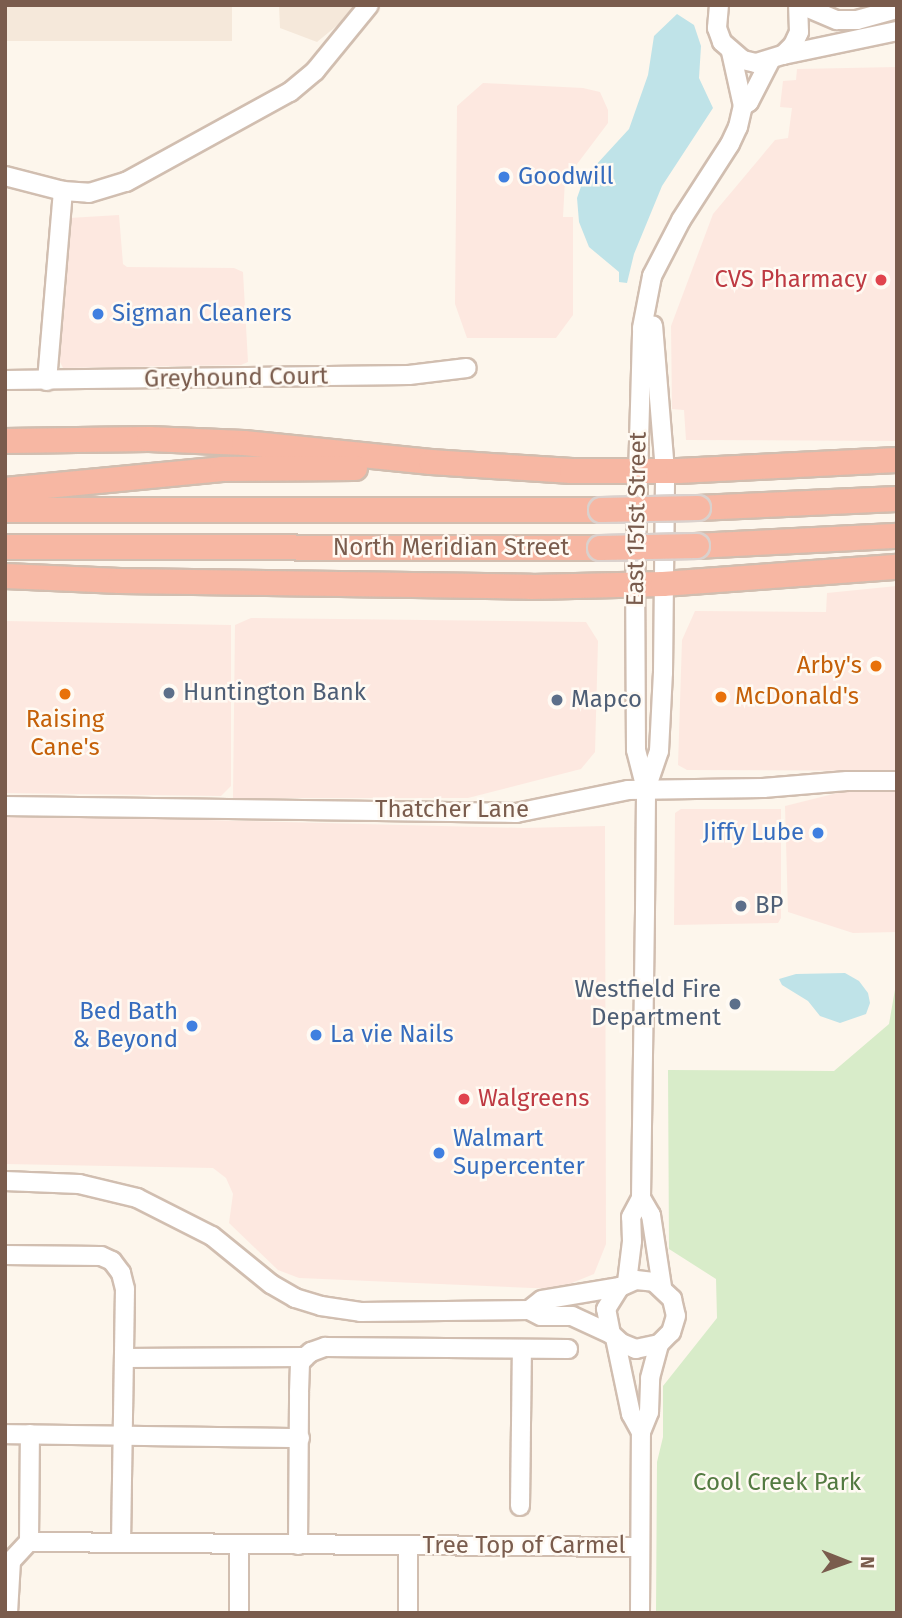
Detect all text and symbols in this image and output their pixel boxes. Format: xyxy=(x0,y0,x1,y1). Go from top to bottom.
place label: Goodwill xyxy=(518,163,614,191)
marker: Goodwill xyxy=(496,169,512,185)
place label: CVS Pharmacy xyxy=(714,266,867,294)
marker: CVS Pharmacy xyxy=(873,272,889,288)
place label: Sigman Cleaners xyxy=(112,300,292,328)
marker: Sigman Cleaners xyxy=(90,306,106,322)
street label: Greyhound Court xyxy=(144,362,328,394)
street label: East 151st Street xyxy=(621,431,653,607)
street label: North Meridian Street xyxy=(333,534,569,562)
place label: Arby's xyxy=(797,652,862,680)
marker: Arby's xyxy=(868,658,884,674)
place label: Huntington Bank xyxy=(183,679,366,707)
place label: McDonald's xyxy=(735,683,859,711)
marker: Huntington Bank xyxy=(161,685,177,701)
marker: Raising Cane's xyxy=(57,686,73,702)
place label: Mapco xyxy=(571,686,642,714)
marker: McDonald's xyxy=(713,689,729,705)
marker: Mapco xyxy=(549,692,565,708)
place label: Raising Cane's xyxy=(26,706,104,762)
street label: Thatcher Lane xyxy=(375,796,529,824)
place label: Jiffy Lube xyxy=(703,819,804,847)
marker: Jiffy Lube xyxy=(810,825,826,841)
place label: BP xyxy=(755,892,784,920)
marker: BP xyxy=(733,898,749,914)
place label: Westfield Fire Department xyxy=(575,976,721,1032)
marker: Westfield Fire Department xyxy=(727,996,743,1012)
place label: Bed Bath & Beyond xyxy=(72,998,178,1054)
marker: Bed Bath & Beyond xyxy=(184,1018,200,1034)
place label: La vie Nails xyxy=(330,1021,454,1049)
marker: La vie Nails xyxy=(308,1027,324,1043)
place label: Walgreens xyxy=(478,1085,589,1113)
marker: Walgreens xyxy=(456,1091,472,1107)
place label: Walmart Supercenter xyxy=(453,1125,585,1181)
marker: Walmart Supercenter xyxy=(431,1145,447,1161)
park label: Cool Creek Park xyxy=(693,1469,861,1497)
north arrow xyxy=(811,1527,881,1597)
street label: Tree Top of Carmel xyxy=(422,1532,626,1560)
text: N xyxy=(856,1556,879,1569)

